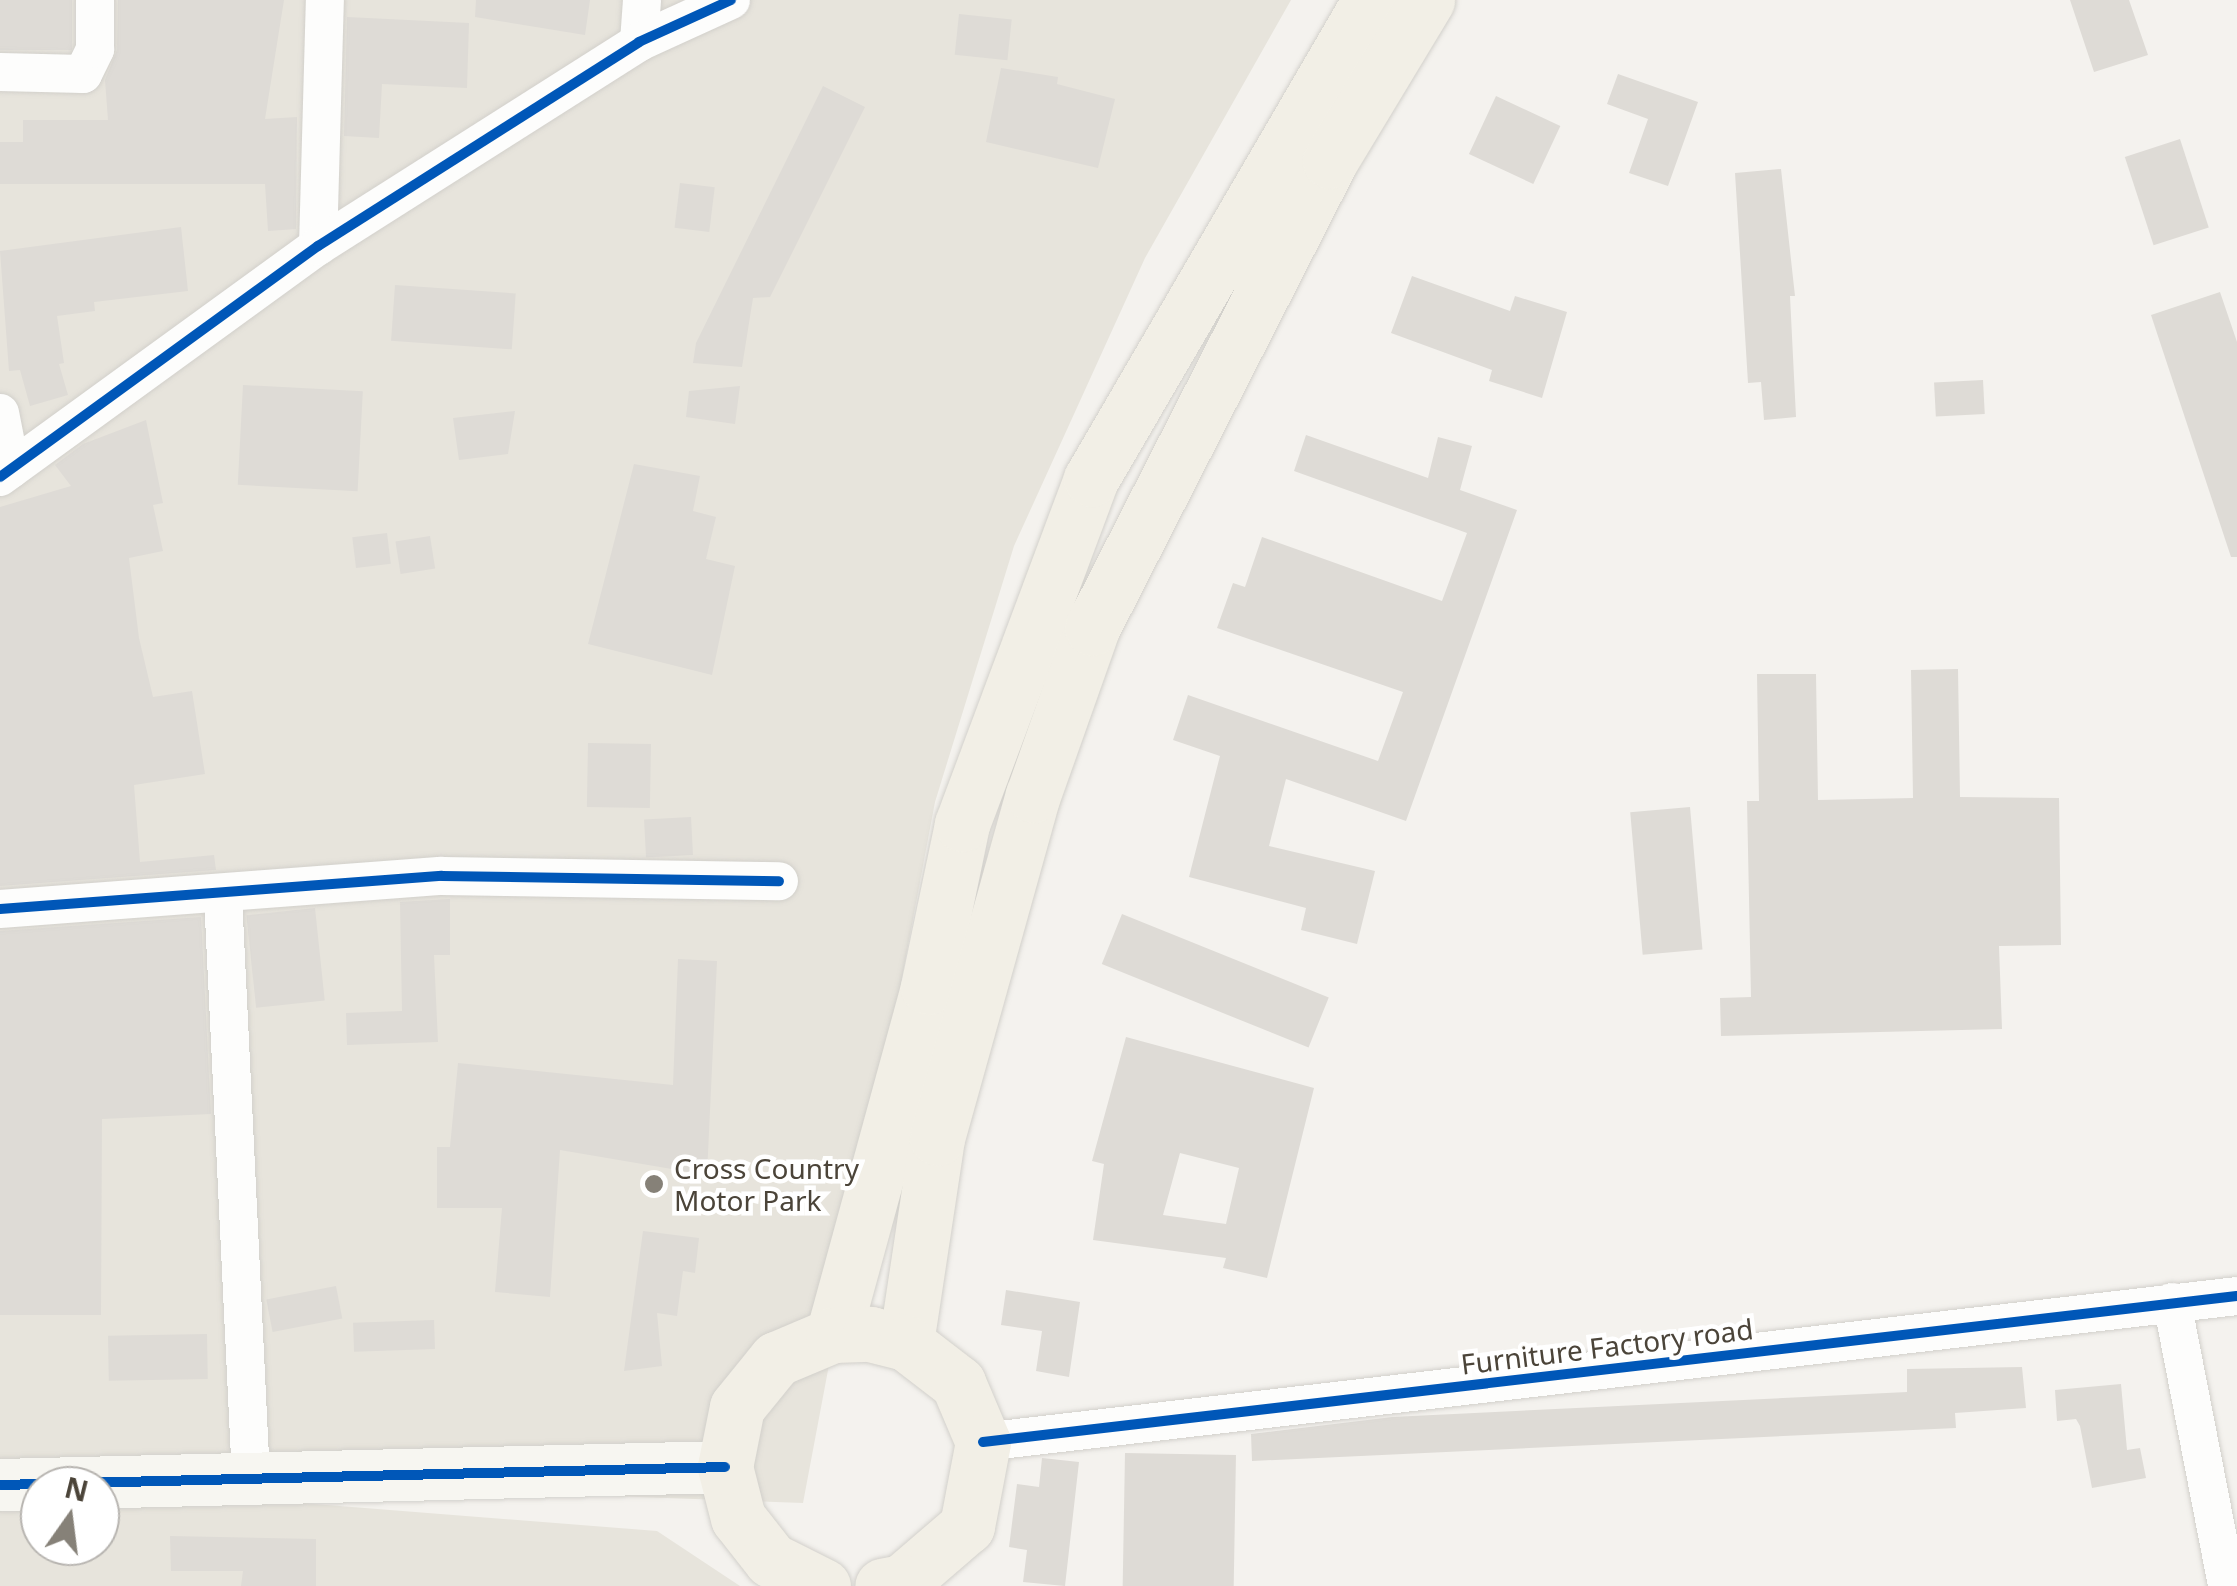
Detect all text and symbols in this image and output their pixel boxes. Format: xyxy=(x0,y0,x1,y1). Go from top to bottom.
place label: Cross Country Motor Park xyxy=(674,1151,859,1217)
marker: Cross Country Motor Park xyxy=(643,1173,665,1195)
street label: Furniture Factory road xyxy=(1459,1311,1755,1381)
north arrow xyxy=(20,1466,120,1566)
text: N xyxy=(61,1468,92,1510)

